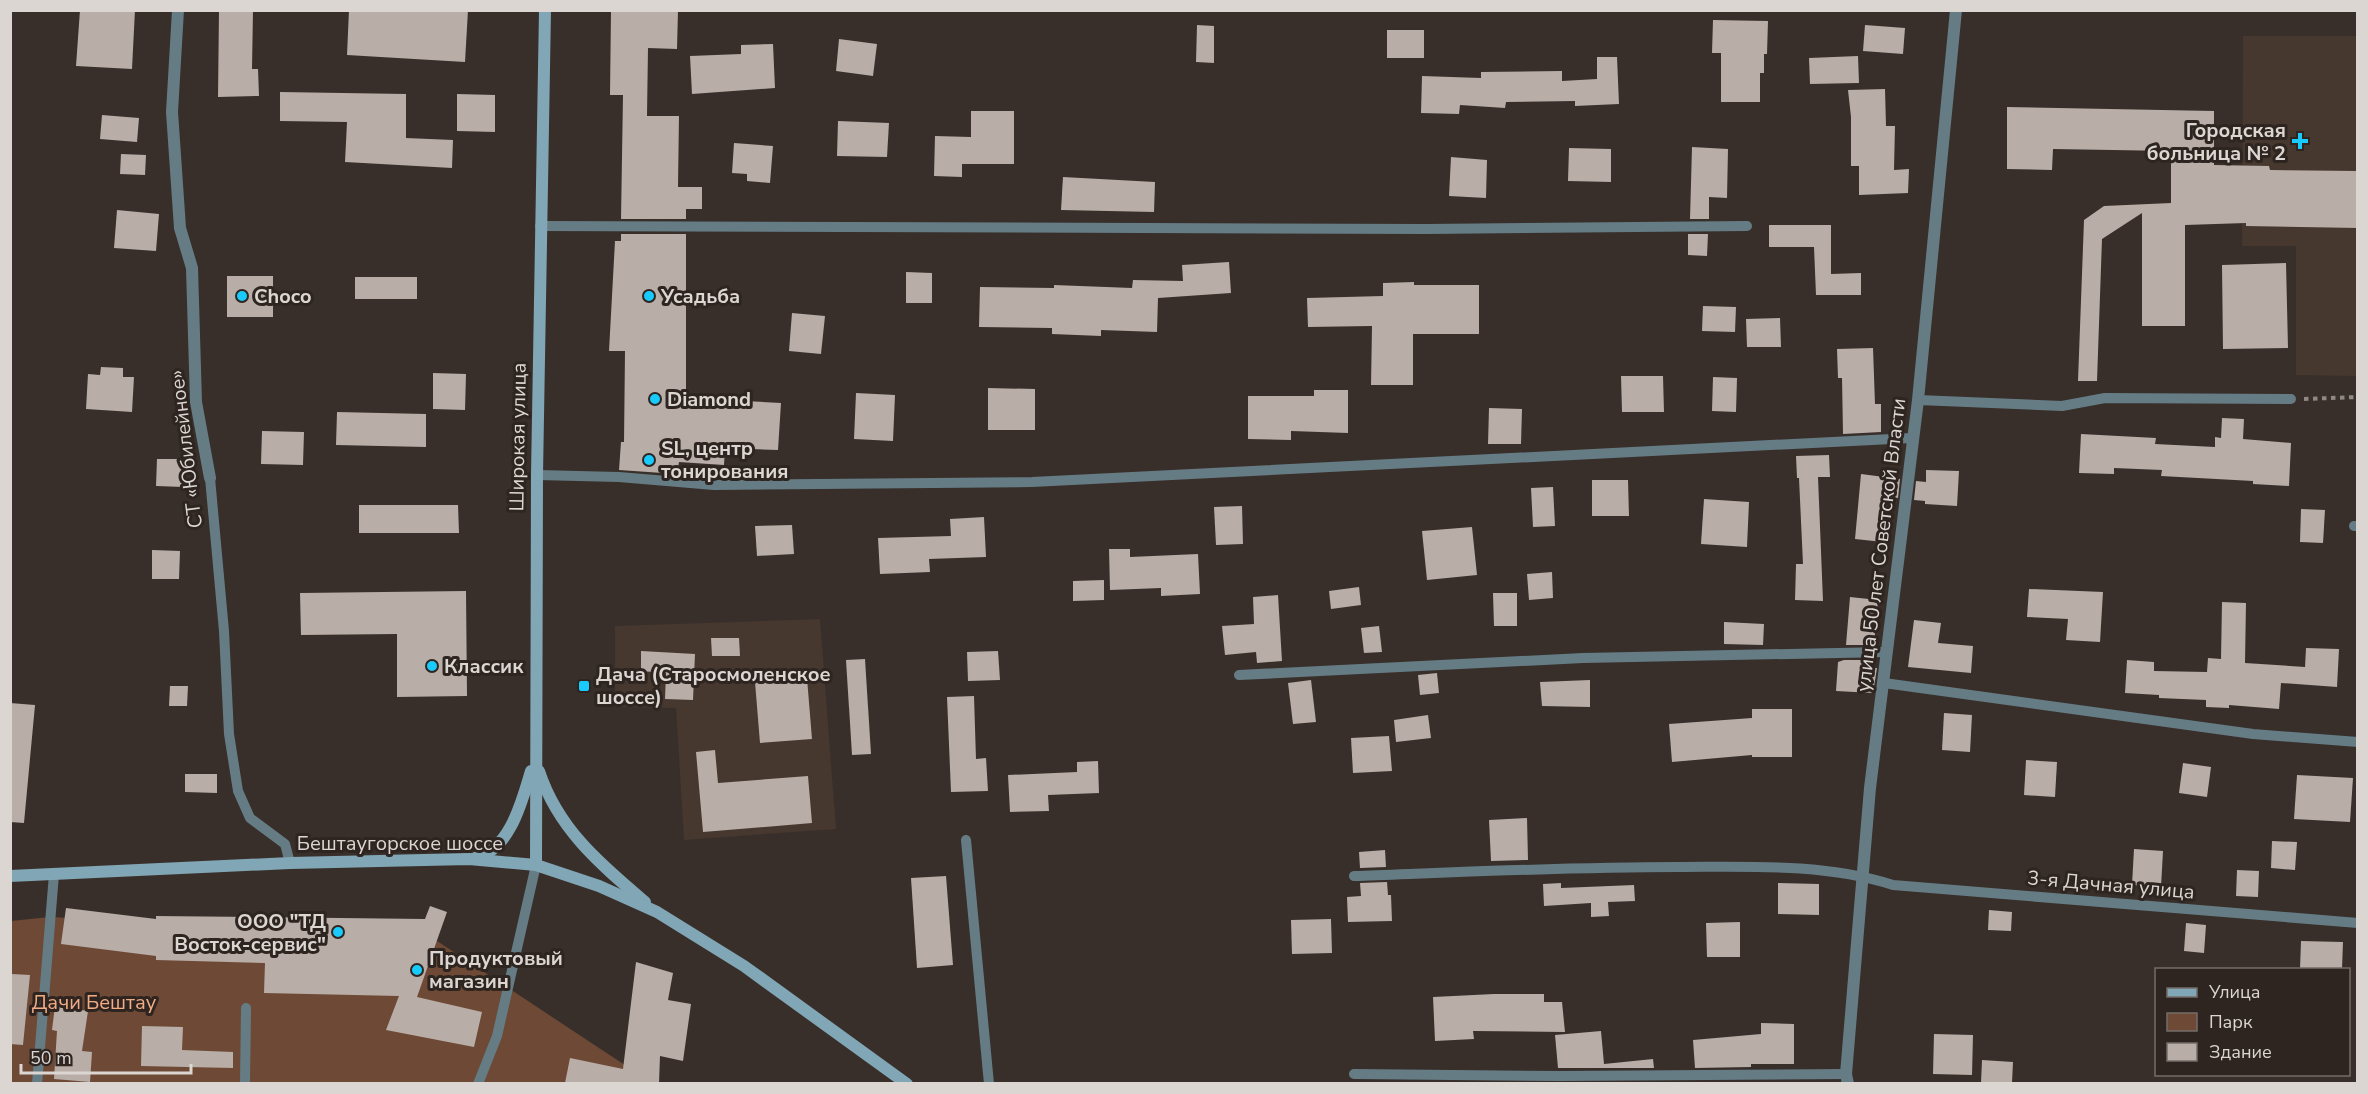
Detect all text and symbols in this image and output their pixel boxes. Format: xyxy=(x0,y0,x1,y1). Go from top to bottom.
place label: Городская больница № 2 xyxy=(2147,117,2286,167)
marker: Городская больница № 2 xyxy=(2291,132,2309,150)
place label: Choco xyxy=(254,283,312,310)
place label: Усадьба xyxy=(660,283,740,310)
marker: Choco xyxy=(235,289,249,303)
marker: Усадьба xyxy=(642,289,656,303)
street label: Широкая улица xyxy=(503,362,533,512)
street label: СТ «Юбилейное» xyxy=(163,368,209,530)
place label: Diamond xyxy=(667,386,751,413)
marker: Diamond xyxy=(648,392,662,406)
street label: улица 50 лет Советской Власти xyxy=(1850,397,1912,693)
place label: SL, центр тонирования xyxy=(661,435,789,485)
marker: SL, центр тонирования xyxy=(642,453,656,467)
place label: Классик xyxy=(444,653,524,680)
marker: Классик xyxy=(425,659,439,673)
place label: Дача (Старосмоленское шоссе) xyxy=(596,661,831,711)
marker: Дача (Старосмоленское шоссе) xyxy=(577,679,591,693)
street label: Бештаугорское шоссе xyxy=(297,830,503,857)
street label: 3-я Дачная улица xyxy=(2026,864,2196,906)
place label: ООО "ТД Восток-сервис" xyxy=(174,908,326,958)
marker: ООО "ТД Восток-сервис" xyxy=(331,925,345,939)
place label: Продуктовый магазин xyxy=(429,945,563,995)
marker: Продуктовый магазин xyxy=(410,963,424,977)
legend xyxy=(2155,968,2350,1076)
text: Улица xyxy=(2208,980,2260,1004)
park label: Дачи Бештау xyxy=(32,989,157,1016)
text: Парк xyxy=(2209,1010,2253,1034)
scale bar xyxy=(21,1037,190,1075)
text: Здание xyxy=(2209,1040,2272,1064)
text: 50 m xyxy=(30,1046,72,1070)

